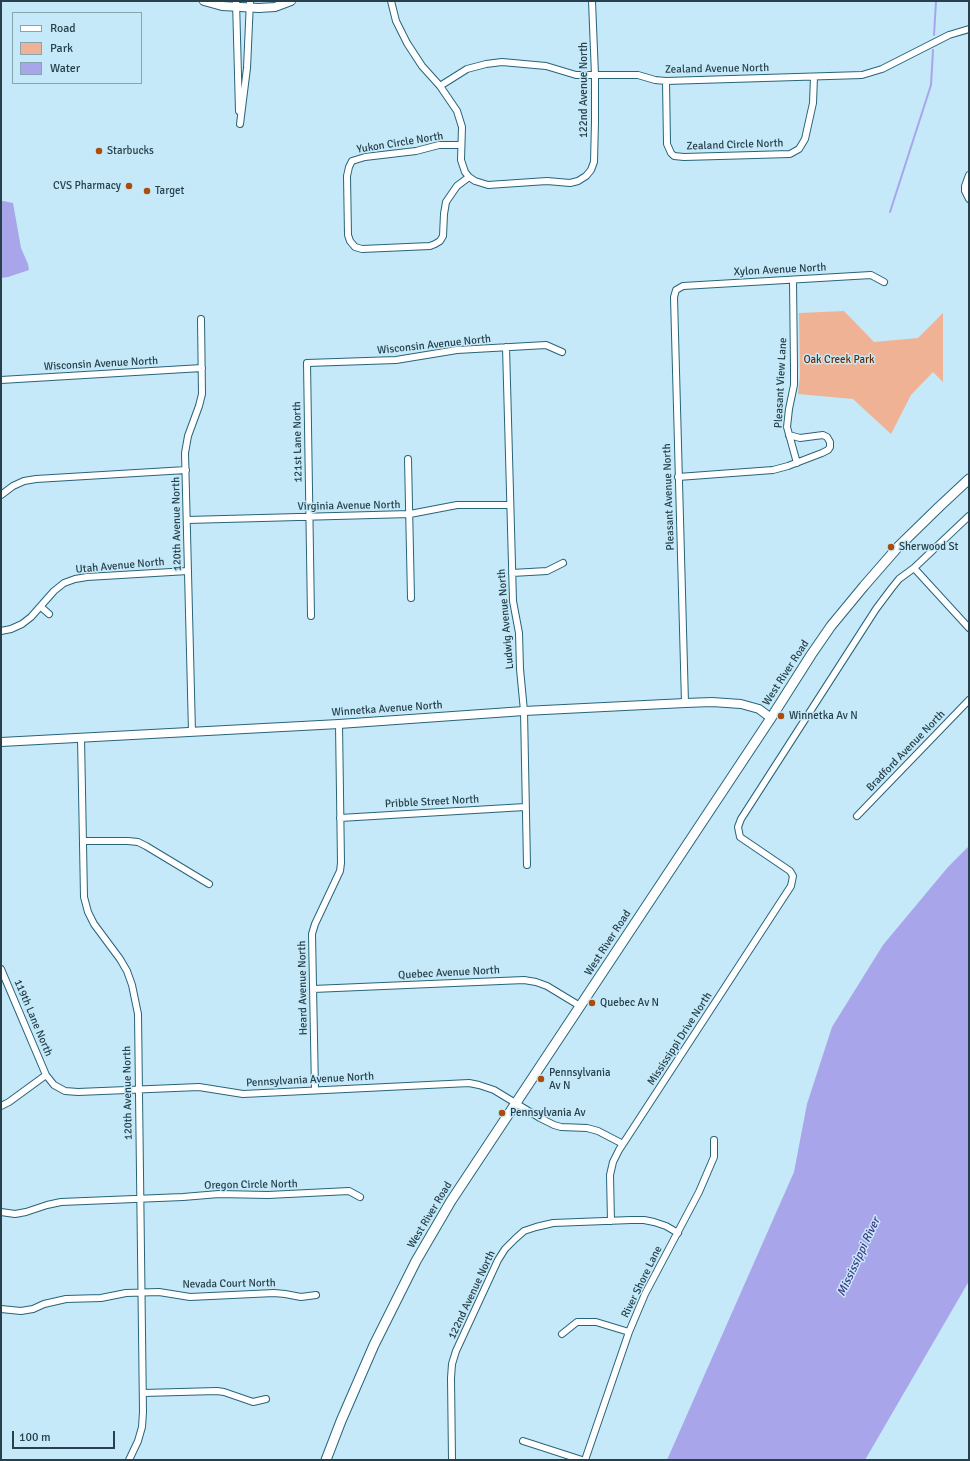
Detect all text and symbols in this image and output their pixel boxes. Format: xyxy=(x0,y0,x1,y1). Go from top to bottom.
legend xyxy=(12,12,142,84)
text: Road xyxy=(50,21,76,36)
text: Park xyxy=(50,41,73,56)
street label: 122nd Avenue North xyxy=(577,42,591,138)
text: Water xyxy=(50,61,80,76)
street label: Zealand Avenue North xyxy=(665,61,769,77)
street label: Yukon Circle North xyxy=(356,130,444,156)
street label: Zealand Circle North xyxy=(686,137,784,153)
place label: Starbucks xyxy=(107,144,154,158)
marker: Starbucks xyxy=(94,146,104,156)
place label: CVS Pharmacy xyxy=(53,179,121,193)
marker: CVS Pharmacy xyxy=(124,181,134,191)
place label: Target xyxy=(155,184,184,198)
marker: Target xyxy=(142,186,152,196)
street label: Xylon Avenue North xyxy=(733,261,827,279)
street label: Wisconsin Avenue North xyxy=(376,332,492,358)
street label: Pleasant View Lane xyxy=(772,337,790,429)
park label: Oak Creek Park xyxy=(803,353,875,367)
street label: Wisconsin Avenue North xyxy=(44,354,158,374)
street label: 121st Lane North xyxy=(291,401,305,483)
street label: Pleasant Avenue North xyxy=(661,443,677,551)
street label: 120th Avenue North xyxy=(170,477,184,571)
street label: Virginia Avenue North xyxy=(297,499,401,513)
place label: Sherwood St xyxy=(899,540,958,554)
marker: Sherwood St xyxy=(886,542,896,552)
street label: Utah Avenue North xyxy=(75,556,165,576)
street label: Ludwig Avenue North xyxy=(495,568,517,670)
street label: West River Road xyxy=(760,638,812,708)
street label: Winnetka Avenue North xyxy=(331,699,443,719)
street label: Bradford Avenue North xyxy=(864,708,948,794)
place label: Winnetka Av N xyxy=(789,709,858,723)
marker: Winnetka Av N xyxy=(776,711,786,721)
street label: Pribble Street North xyxy=(385,793,479,811)
street label: West River Road xyxy=(582,908,634,978)
street label: Heard Avenue North xyxy=(296,940,310,1036)
street label: Quebec Avenue North xyxy=(398,964,500,982)
street label: 119th Lane North xyxy=(11,977,55,1059)
street label: Mississippi Drive North xyxy=(645,990,715,1088)
place label: Quebec Av N xyxy=(600,996,659,1010)
marker: Quebec Av N xyxy=(587,998,597,1008)
street label: 120th Avenue North xyxy=(121,1046,135,1140)
place label: Pennsylvania Av N xyxy=(549,1066,611,1092)
street label: Pennsylvania Avenue North xyxy=(246,1070,374,1090)
marker: Pennsylvania Av N xyxy=(536,1074,546,1084)
place label: Pennsylvania Av xyxy=(510,1106,586,1120)
marker: Pennsylvania Av xyxy=(497,1108,507,1118)
street label: Oregon Circle North xyxy=(204,1178,298,1192)
street label: West River Road xyxy=(405,1179,455,1251)
water label: Mississippi River xyxy=(834,1215,884,1299)
street label: River Shore Lane xyxy=(619,1244,665,1320)
street label: 122nd Avenue North xyxy=(446,1249,498,1341)
street label: Nevada Court North xyxy=(182,1277,276,1291)
scale bar xyxy=(14,1423,117,1449)
text: 100 m xyxy=(19,1430,51,1445)

